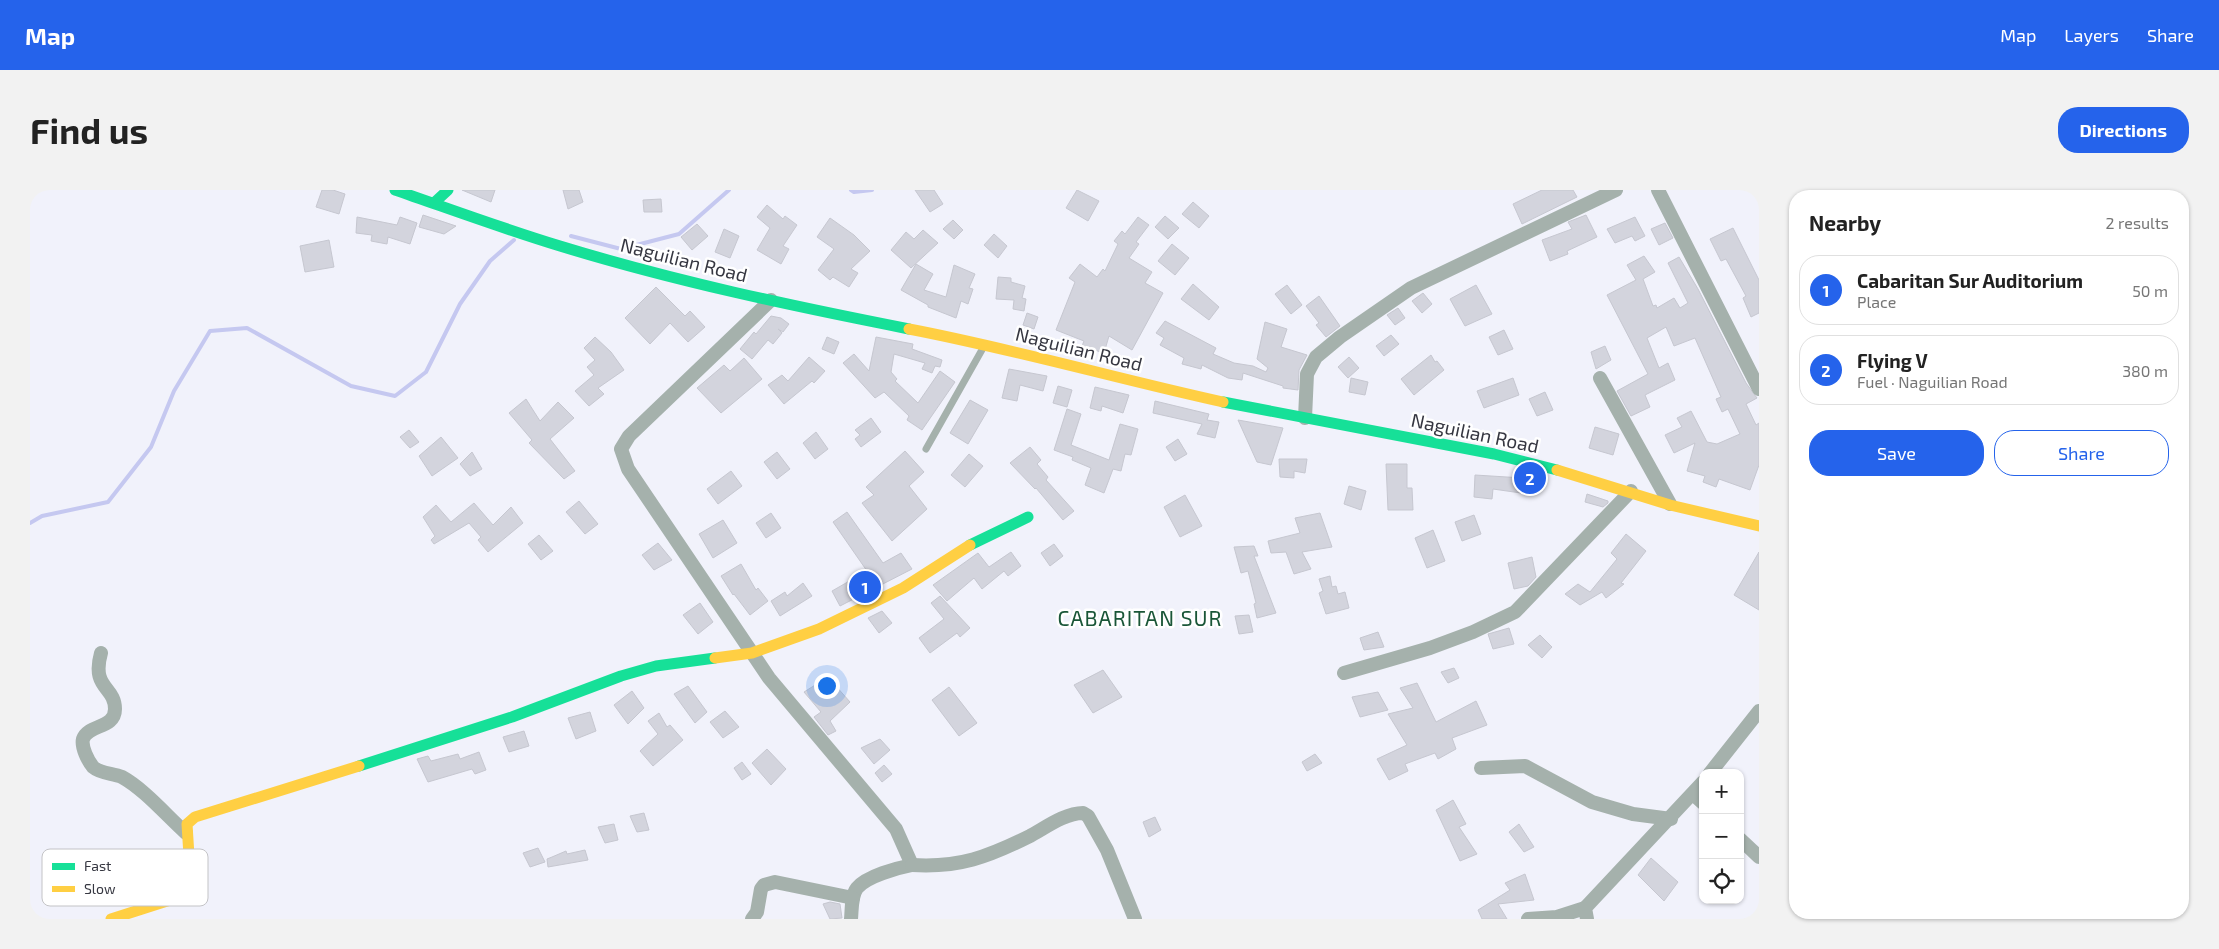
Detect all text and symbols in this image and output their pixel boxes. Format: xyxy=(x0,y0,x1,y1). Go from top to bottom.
text: Map xyxy=(25,21,75,50)
text: Map xyxy=(2000,24,2036,46)
text: Layers xyxy=(2064,24,2119,46)
text: Share xyxy=(2147,24,2194,46)
button: Directions xyxy=(2058,107,2189,153)
text: Find us xyxy=(30,109,148,151)
text: Nearby xyxy=(1809,210,1881,235)
text: 2 results xyxy=(2106,213,2169,232)
street label: Naguilian Road xyxy=(618,233,750,286)
text: Cabaritan Sur Auditorium xyxy=(1857,269,2083,292)
text: 1 xyxy=(1823,281,1829,300)
text: 50 m xyxy=(2132,281,2168,300)
text: Place xyxy=(1857,292,1896,311)
street label: Naguilian Road xyxy=(1013,322,1145,375)
text: Flying V xyxy=(1857,349,1928,372)
text: 2 xyxy=(1821,361,1831,380)
text: 380 m xyxy=(2122,361,2168,380)
text: Fuel · Naguilian Road xyxy=(1857,372,2008,391)
street label: Naguilian Road xyxy=(1409,408,1541,457)
button: Save xyxy=(1809,430,1984,476)
button: Share xyxy=(1994,430,2169,476)
pin: 2 xyxy=(1514,459,1546,497)
pin: 1 xyxy=(849,568,881,606)
district label: CABARITAN SUR xyxy=(1058,605,1222,630)
your location xyxy=(814,673,840,699)
map controls xyxy=(1699,769,1744,904)
button: + xyxy=(1699,769,1744,814)
button: − xyxy=(1699,814,1744,859)
legend xyxy=(42,849,208,906)
text: Fast xyxy=(84,857,111,874)
button: locate xyxy=(1699,859,1744,904)
text: Slow xyxy=(84,880,116,897)

